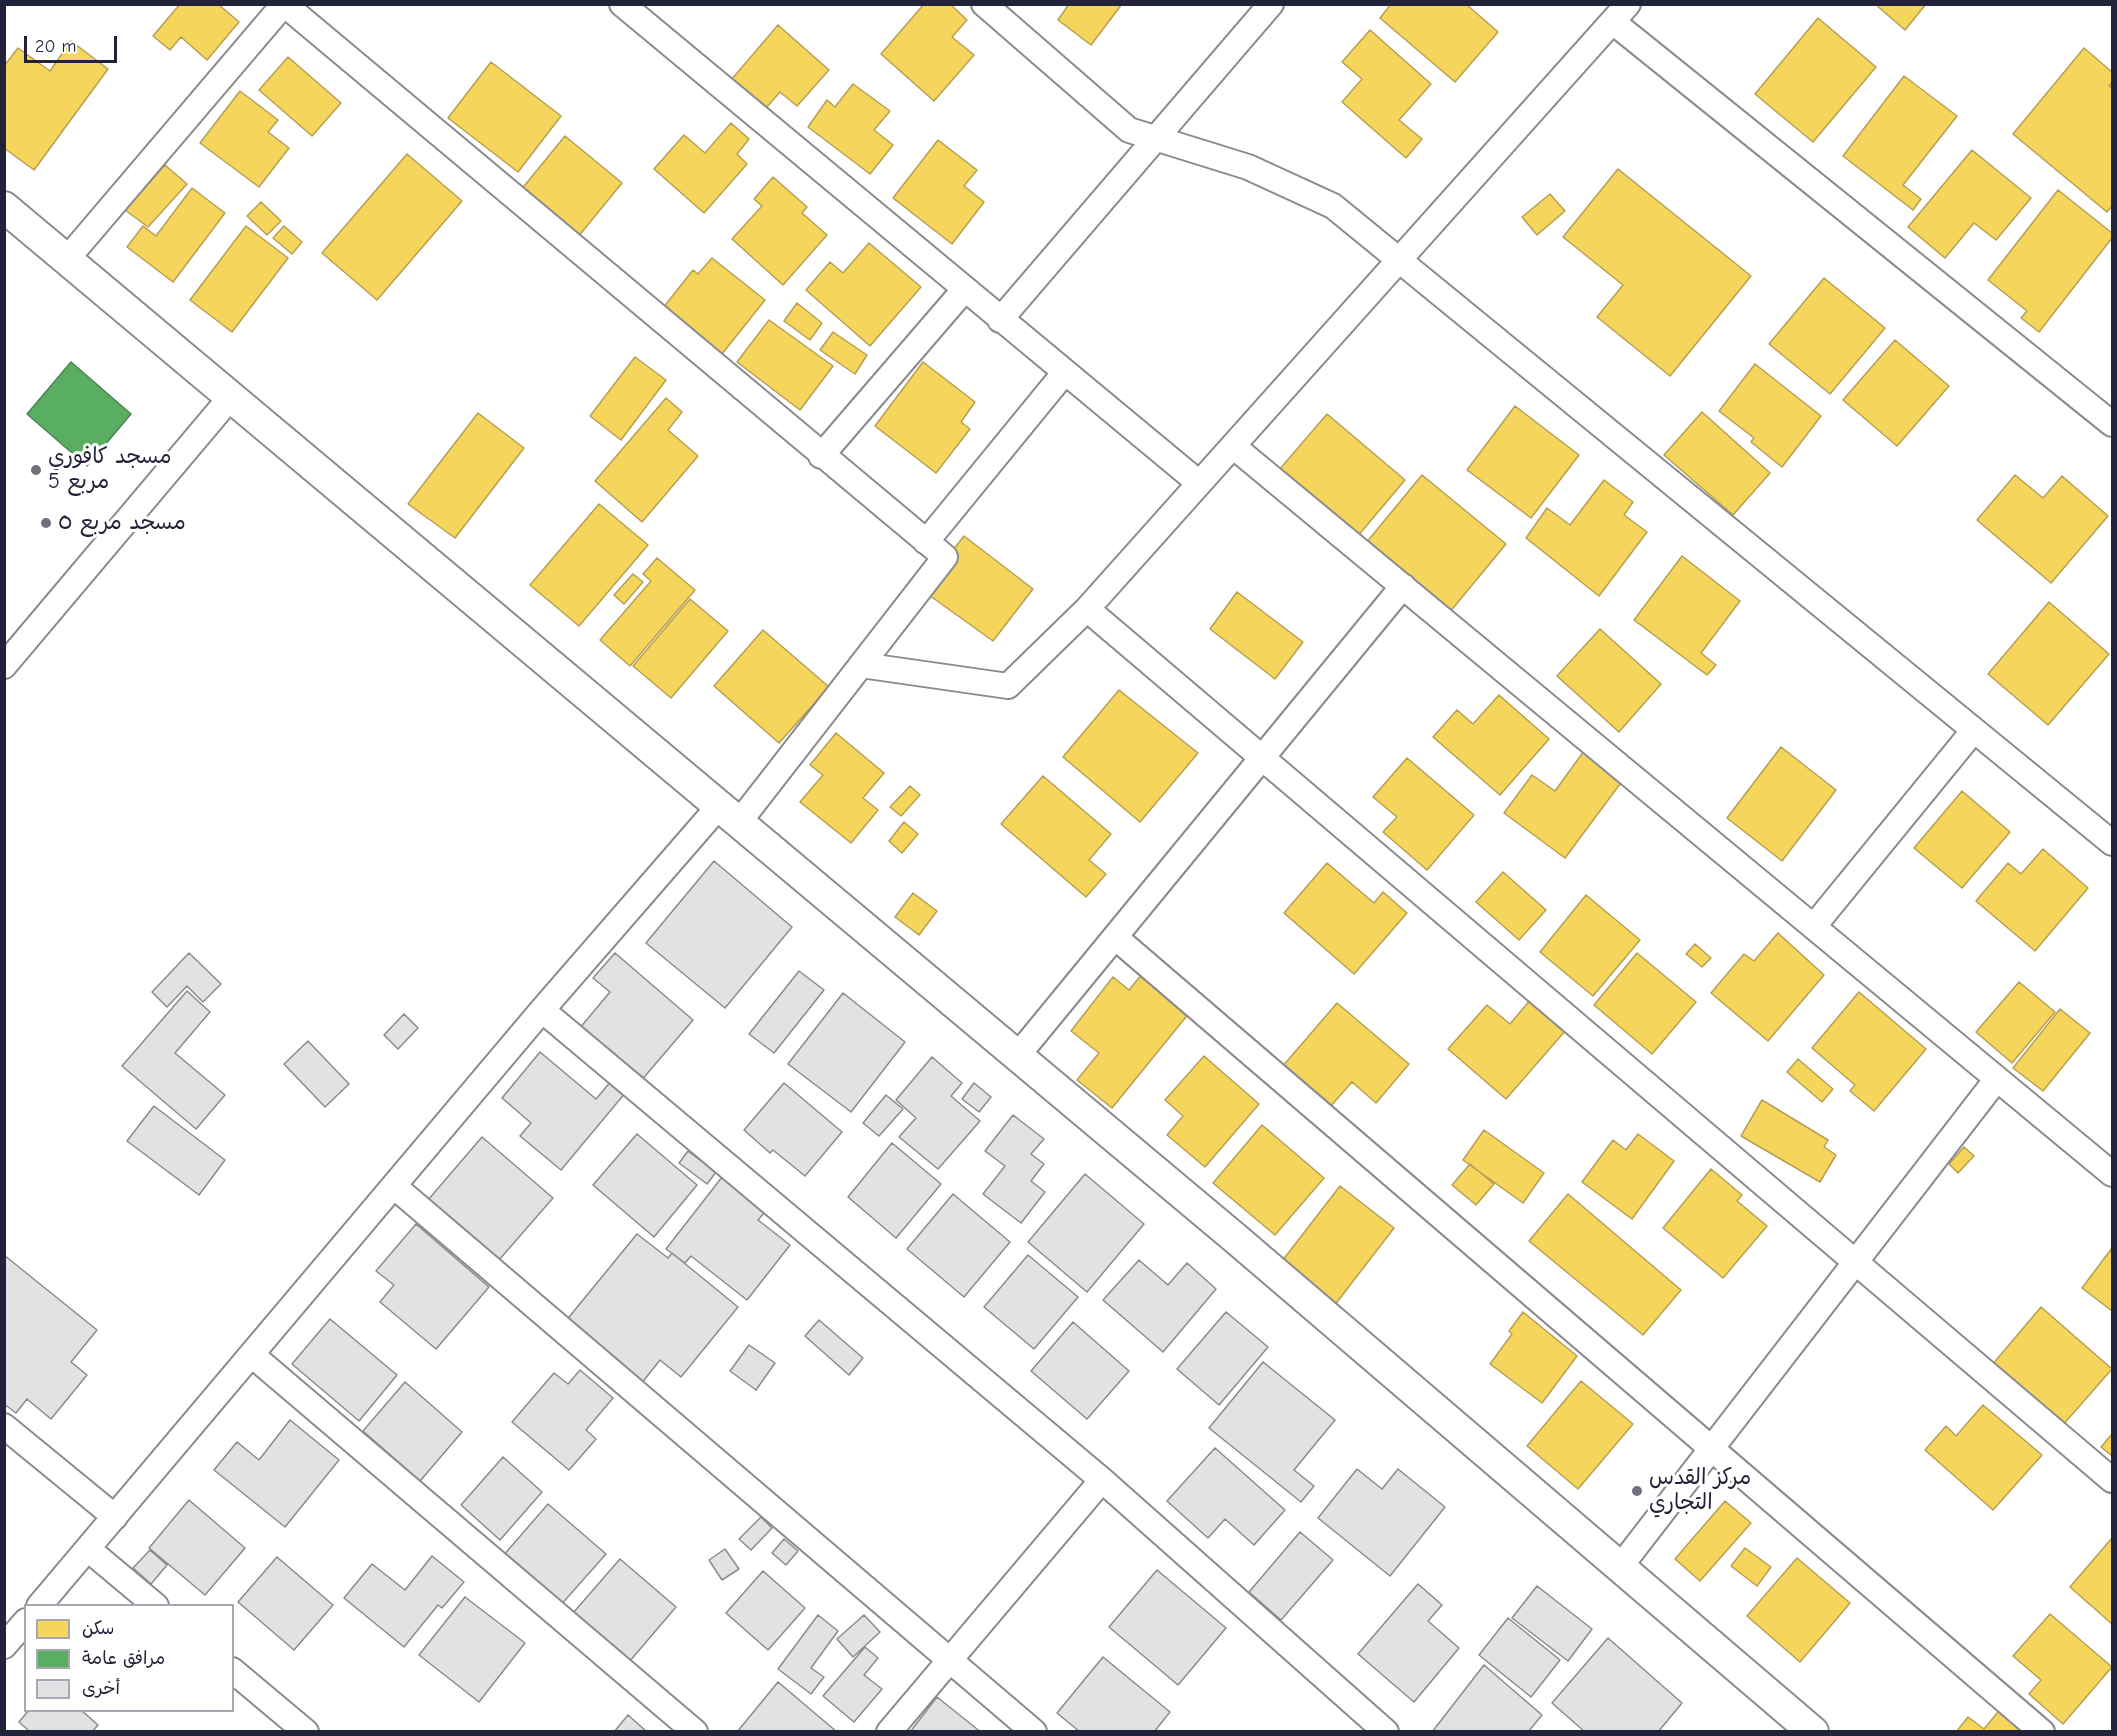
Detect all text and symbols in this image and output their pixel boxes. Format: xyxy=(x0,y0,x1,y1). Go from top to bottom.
scale bar xyxy=(27,24,120,62)
text: 20 m xyxy=(35,36,76,57)
place label: مسجد كافوري مربع 5 xyxy=(48,444,172,496)
marker: مسجد كافوري مربع 5 xyxy=(29,463,43,477)
place label: مسجد مربع ٥ xyxy=(58,510,186,536)
marker: مسجد مربع ٥ xyxy=(39,516,53,530)
place label: مركز القدس التجاري xyxy=(1649,1465,1751,1516)
marker: مركز القدس التجاري xyxy=(1630,1484,1644,1498)
legend xyxy=(24,1604,234,1712)
text: سكن xyxy=(82,1618,114,1639)
text: مرافق عامة xyxy=(82,1648,165,1669)
text: أخرى xyxy=(82,1678,120,1699)

